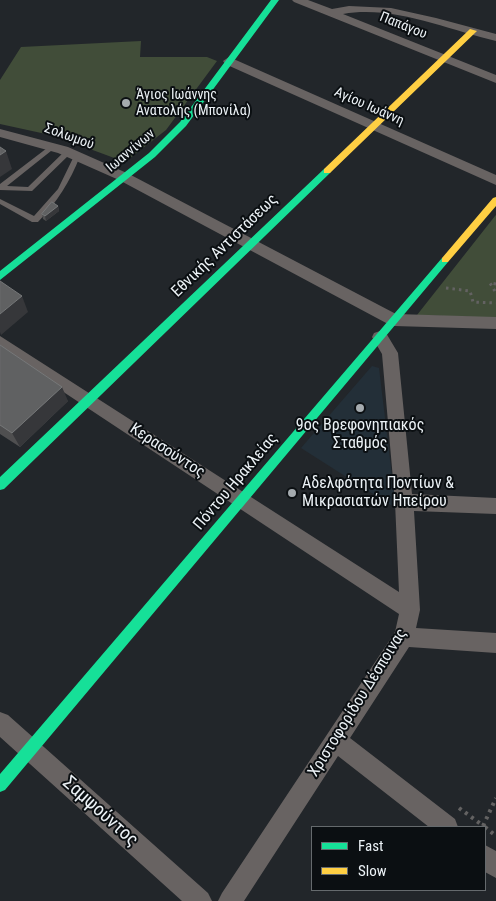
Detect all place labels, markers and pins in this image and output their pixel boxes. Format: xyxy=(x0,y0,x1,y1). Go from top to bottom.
place label: Άγιος Ιωάννης Ανατολής (Μπονίλα) xyxy=(136,87,251,120)
marker: Άγιος Ιωάννης Ανατολής (Μπονίλα) xyxy=(120,97,132,109)
marker: 9ος Βρεφονηπιακός Σταθμός xyxy=(354,402,366,414)
place label: 9ος Βρεφονηπιακός Σταθμός xyxy=(296,416,424,454)
place label: Αδελφότητα Ποντίων & Μικρασιατών Ηπείρου xyxy=(302,474,454,512)
marker: Αδελφότητα Ποντίων & Μικρασιατών Ηπείρου xyxy=(286,487,298,499)

